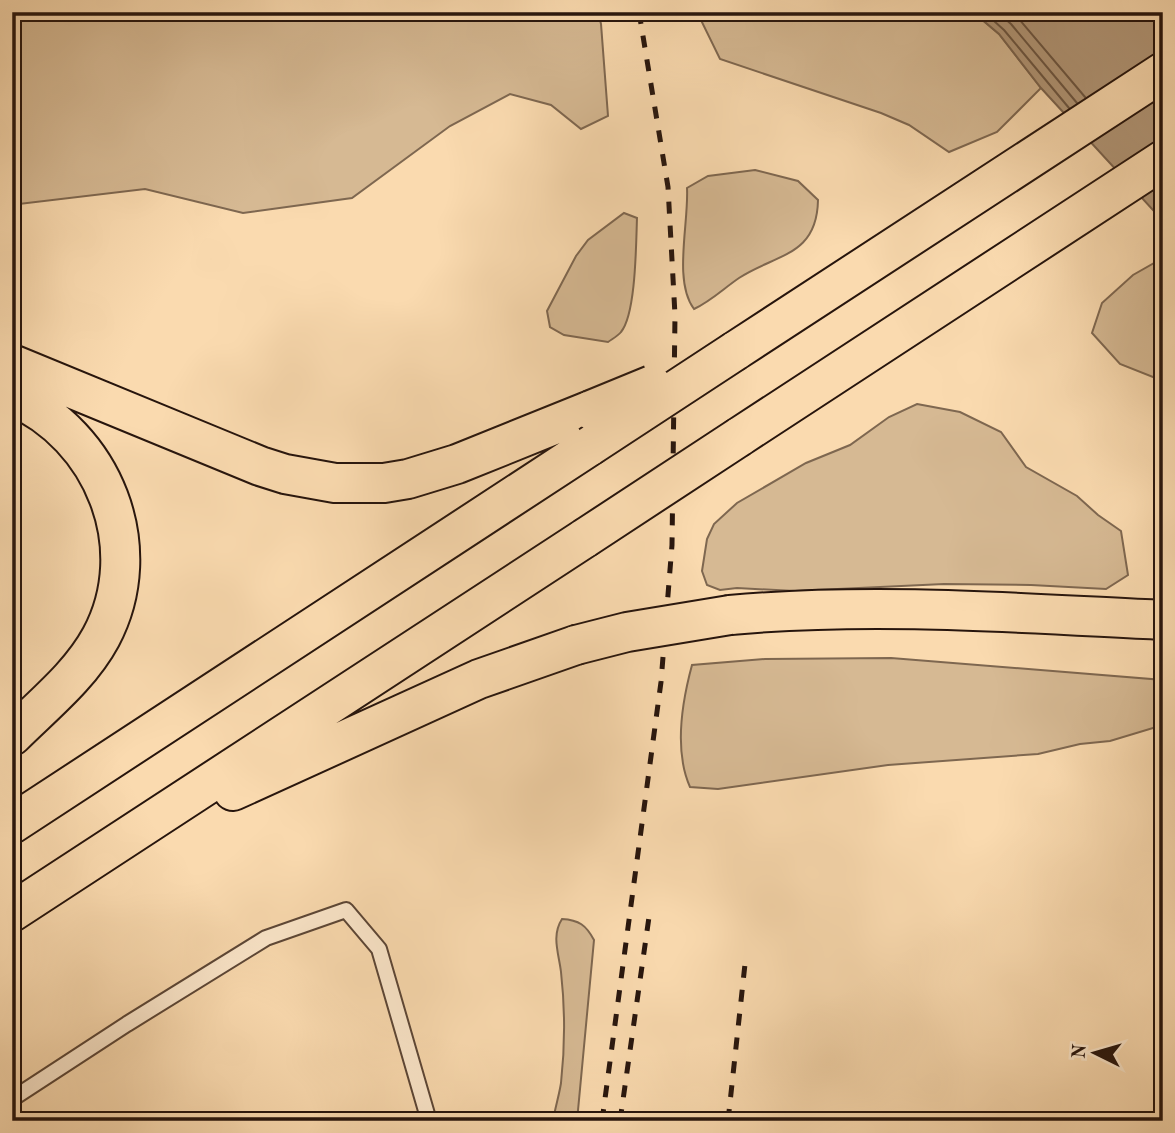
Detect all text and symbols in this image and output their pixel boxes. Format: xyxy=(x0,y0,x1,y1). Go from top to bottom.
north arrow xyxy=(1060,1018,1130,1088)
text: N xyxy=(1070,1043,1091,1060)

